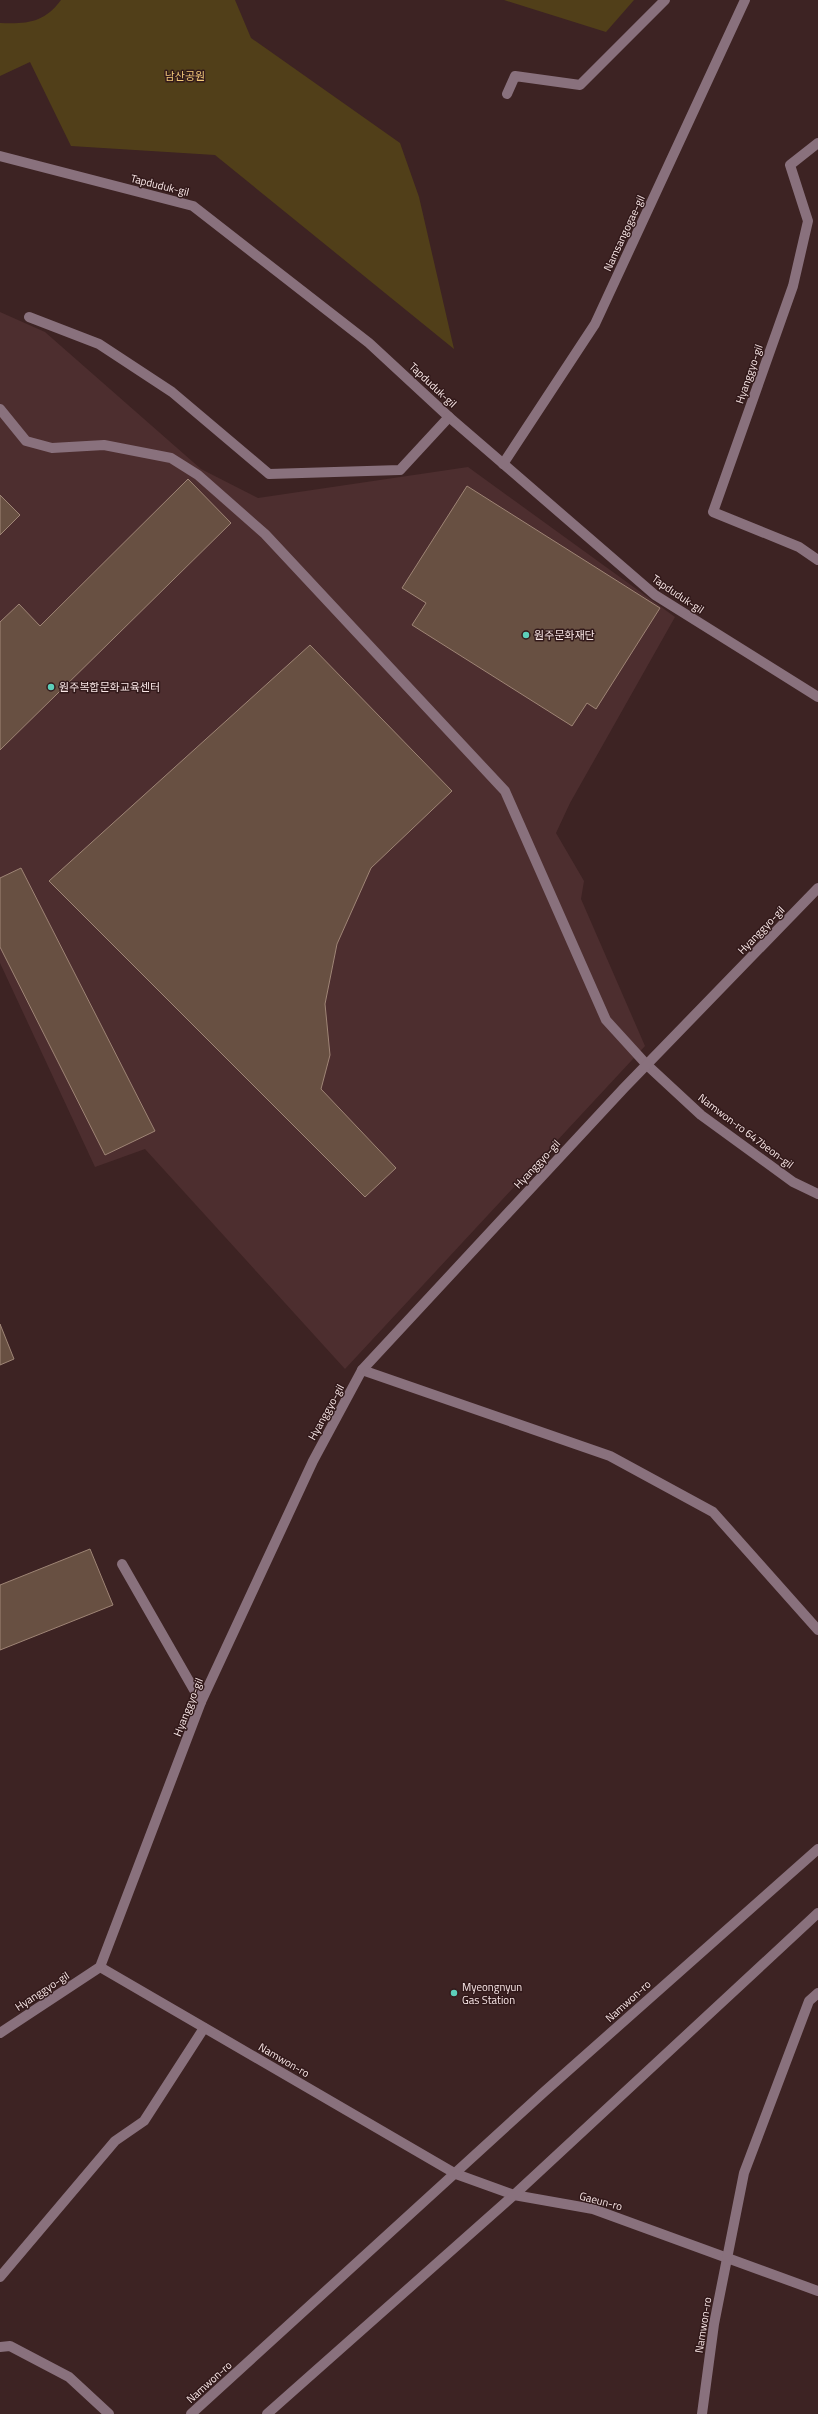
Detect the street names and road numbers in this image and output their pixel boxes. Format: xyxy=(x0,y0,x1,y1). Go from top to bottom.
street label: Tapduduk-gil xyxy=(129,170,191,200)
street label: Namsangogae-gil xyxy=(599,192,649,274)
street label: Hyanggyo-gil xyxy=(731,342,767,406)
street label: Tapduduk-gil xyxy=(406,359,460,411)
street label: Tapduduk-gil xyxy=(649,571,707,617)
street label: Hyanggyo-gil xyxy=(734,902,788,958)
street label: Namwon-ro 647beon-gil xyxy=(695,1090,797,1172)
street label: Hyanggyo-gil xyxy=(510,1136,564,1192)
street label: Hyanggyo-gil xyxy=(304,1381,348,1443)
street label: Hyanggyo-gil xyxy=(169,1675,207,1739)
street label: Hyanggyo-gil xyxy=(12,1967,72,2015)
street label: Namwon-ro xyxy=(602,1976,654,2026)
street label: Namwon-ro xyxy=(256,2039,313,2081)
street label: Gaeun-ro xyxy=(578,2188,624,2214)
street label: Namwon-ro xyxy=(691,2296,715,2354)
street label: Namwon-ro xyxy=(183,2357,235,2407)

